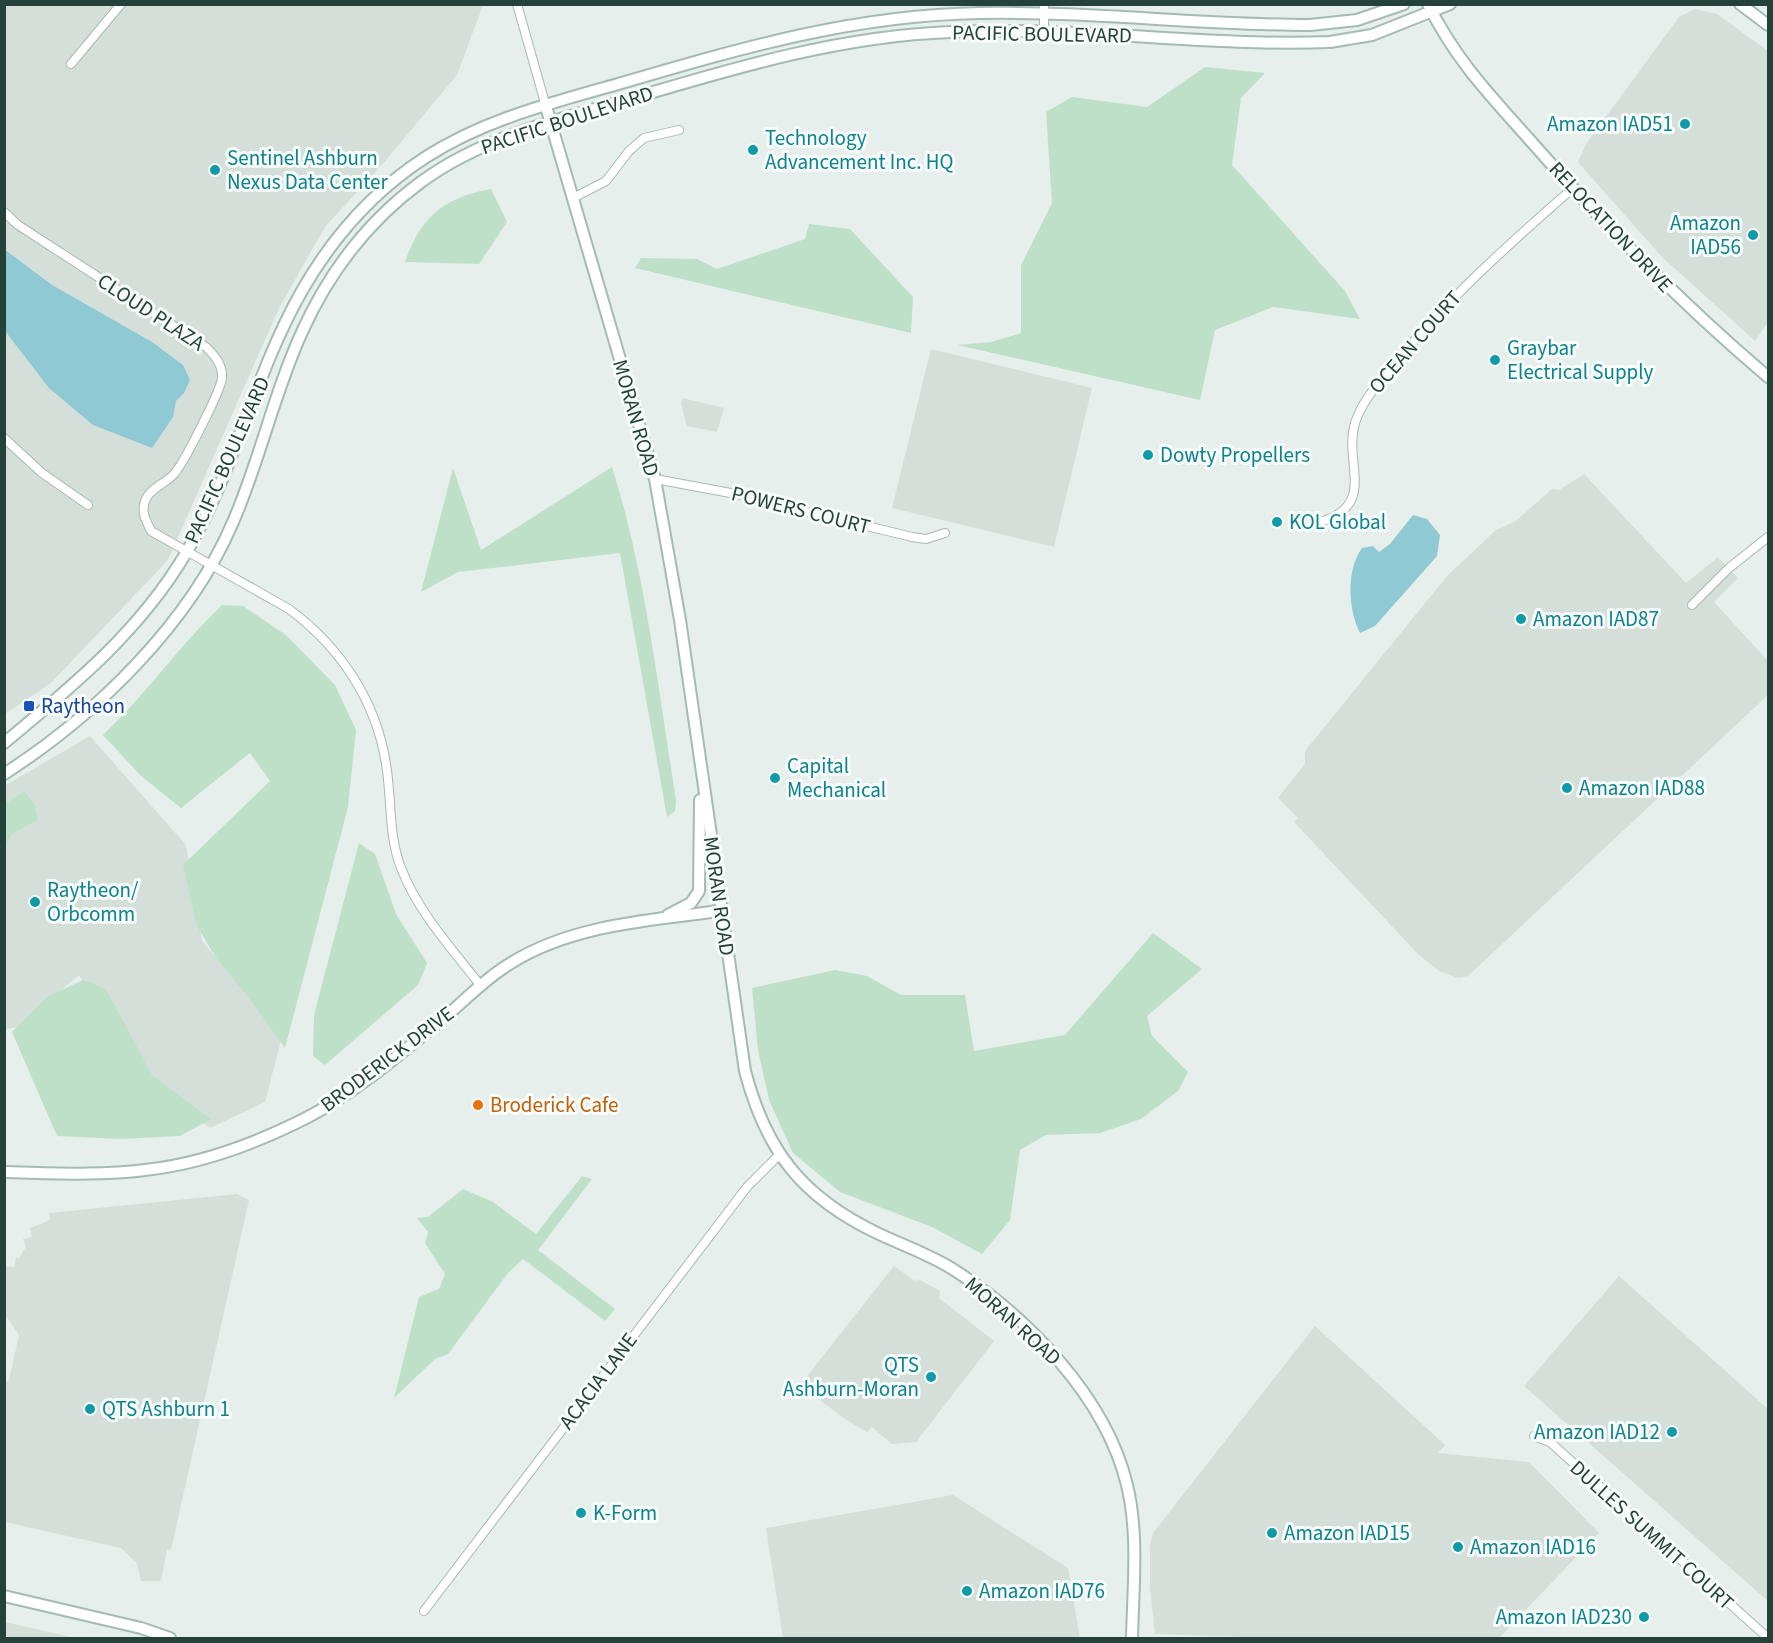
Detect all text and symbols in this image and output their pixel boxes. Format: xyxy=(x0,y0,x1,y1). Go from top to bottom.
street label: PACIFIC BOULEVARD xyxy=(952,17,1132,51)
street label: PACIFIC BOULEVARD xyxy=(477,78,657,162)
place label: Amazon IAD51 xyxy=(1547,109,1673,139)
marker: Amazon IAD51 xyxy=(1678,117,1692,131)
place label: Technology Advancement Inc. HQ xyxy=(765,123,953,177)
place label: Sentinel Ashburn Nexus Data Center xyxy=(227,143,388,197)
marker: Technology Advancement Inc. HQ xyxy=(746,143,760,157)
street label: RELOCATION DRIVE xyxy=(1542,155,1680,299)
marker: Sentinel Ashburn Nexus Data Center xyxy=(208,163,222,177)
place label: Amazon IAD56 xyxy=(1670,208,1741,262)
marker: Amazon IAD56 xyxy=(1746,228,1760,242)
street label: CLOUD PLAZA xyxy=(92,266,211,358)
street label: OCEAN COURT xyxy=(1362,284,1468,400)
place label: Graybar Electrical Supply xyxy=(1507,333,1654,387)
marker: Graybar Electrical Supply xyxy=(1488,353,1502,367)
street label: MORAN ROAD xyxy=(605,356,667,480)
street label: PACIFIC BOULEVARD xyxy=(177,372,277,548)
place label: Dowty Propellers xyxy=(1160,440,1310,470)
marker: Dowty Propellers xyxy=(1141,448,1155,462)
street label: POWERS COURT xyxy=(728,478,874,542)
place label: KOL Global xyxy=(1289,507,1386,537)
marker: KOL Global xyxy=(1270,515,1284,529)
place label: Amazon IAD87 xyxy=(1533,604,1659,634)
marker: Amazon IAD87 xyxy=(1514,612,1528,626)
place label: Raytheon xyxy=(41,691,125,721)
marker: Raytheon xyxy=(22,699,36,713)
place label: Capital Mechanical xyxy=(787,751,886,805)
marker: Capital Mechanical xyxy=(768,771,782,785)
place label: Amazon IAD88 xyxy=(1579,773,1705,803)
marker: Amazon IAD88 xyxy=(1560,781,1574,795)
street label: MORAN ROAD xyxy=(696,834,742,958)
place label: Raytheon/ Orbcomm xyxy=(47,875,139,929)
marker: Raytheon/ Orbcomm xyxy=(28,895,42,909)
street label: BRODERICK DRIVE xyxy=(314,999,460,1119)
place label: Broderick Cafe xyxy=(490,1090,618,1120)
marker: Broderick Cafe xyxy=(471,1098,485,1112)
street label: MORAN ROAD xyxy=(958,1270,1068,1372)
street label: ACACIA LANE xyxy=(552,1327,644,1435)
place label: QTS Ashburn-Moran xyxy=(783,1350,919,1404)
marker: QTS Ashburn-Moran xyxy=(924,1370,938,1384)
place label: QTS Ashburn 1 xyxy=(102,1394,230,1424)
marker: QTS Ashburn 1 xyxy=(83,1402,97,1416)
place label: Amazon IAD12 xyxy=(1534,1417,1660,1447)
marker: Amazon IAD12 xyxy=(1665,1425,1679,1439)
street label: DULLES SUMMIT COURT xyxy=(1563,1453,1741,1617)
place label: K-Form xyxy=(593,1498,657,1528)
marker: K-Form xyxy=(574,1506,588,1520)
place label: Amazon IAD15 xyxy=(1284,1518,1410,1548)
marker: Amazon IAD15 xyxy=(1265,1526,1279,1540)
place label: Amazon IAD16 xyxy=(1470,1532,1596,1562)
marker: Amazon IAD16 xyxy=(1451,1540,1465,1554)
place label: Amazon IAD76 xyxy=(979,1576,1105,1606)
marker: Amazon IAD76 xyxy=(960,1584,974,1598)
place label: Amazon IAD230 xyxy=(1496,1602,1632,1632)
marker: Amazon IAD230 xyxy=(1637,1610,1651,1624)

